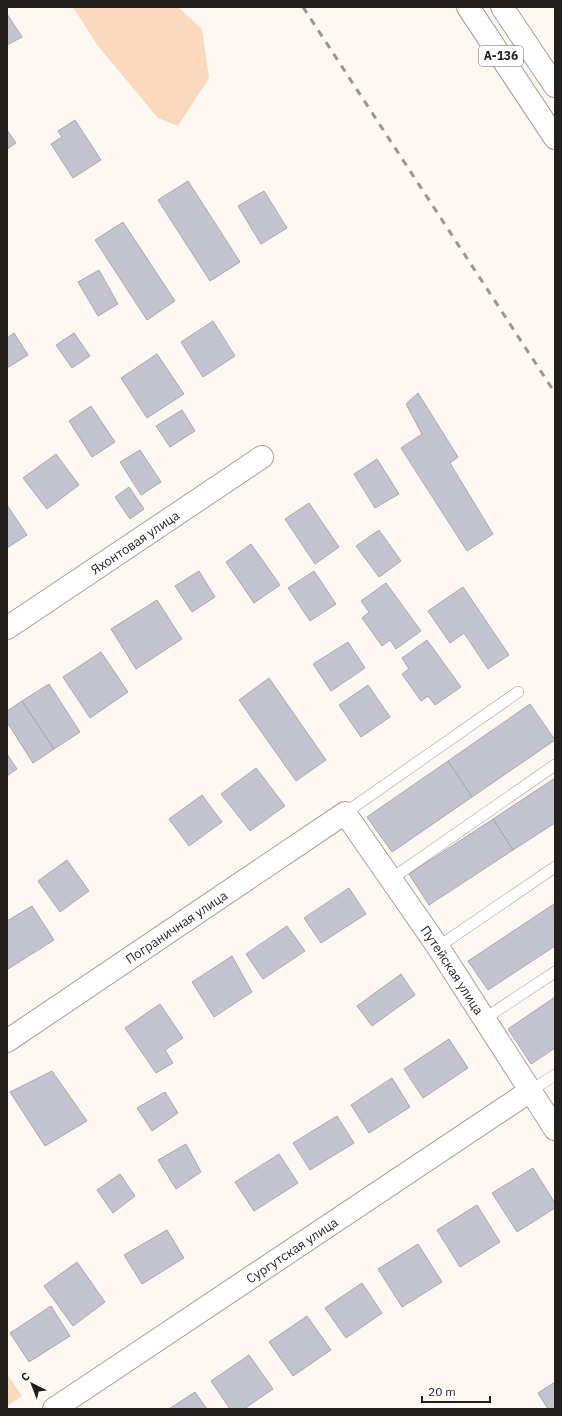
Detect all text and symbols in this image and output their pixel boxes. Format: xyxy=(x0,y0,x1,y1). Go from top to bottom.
road number: А-136 xyxy=(479,46,523,66)
street label: Яхонтовая улица xyxy=(88,507,183,578)
street label: Пограничная улица xyxy=(122,887,231,968)
street label: Путейская улица xyxy=(417,922,487,1018)
street label: Сургутская улица xyxy=(243,1214,341,1287)
north arrow xyxy=(12,1364,52,1404)
text: С xyxy=(18,1369,33,1384)
scale bar xyxy=(422,1378,490,1404)
text: 20 m xyxy=(428,1384,456,1399)

